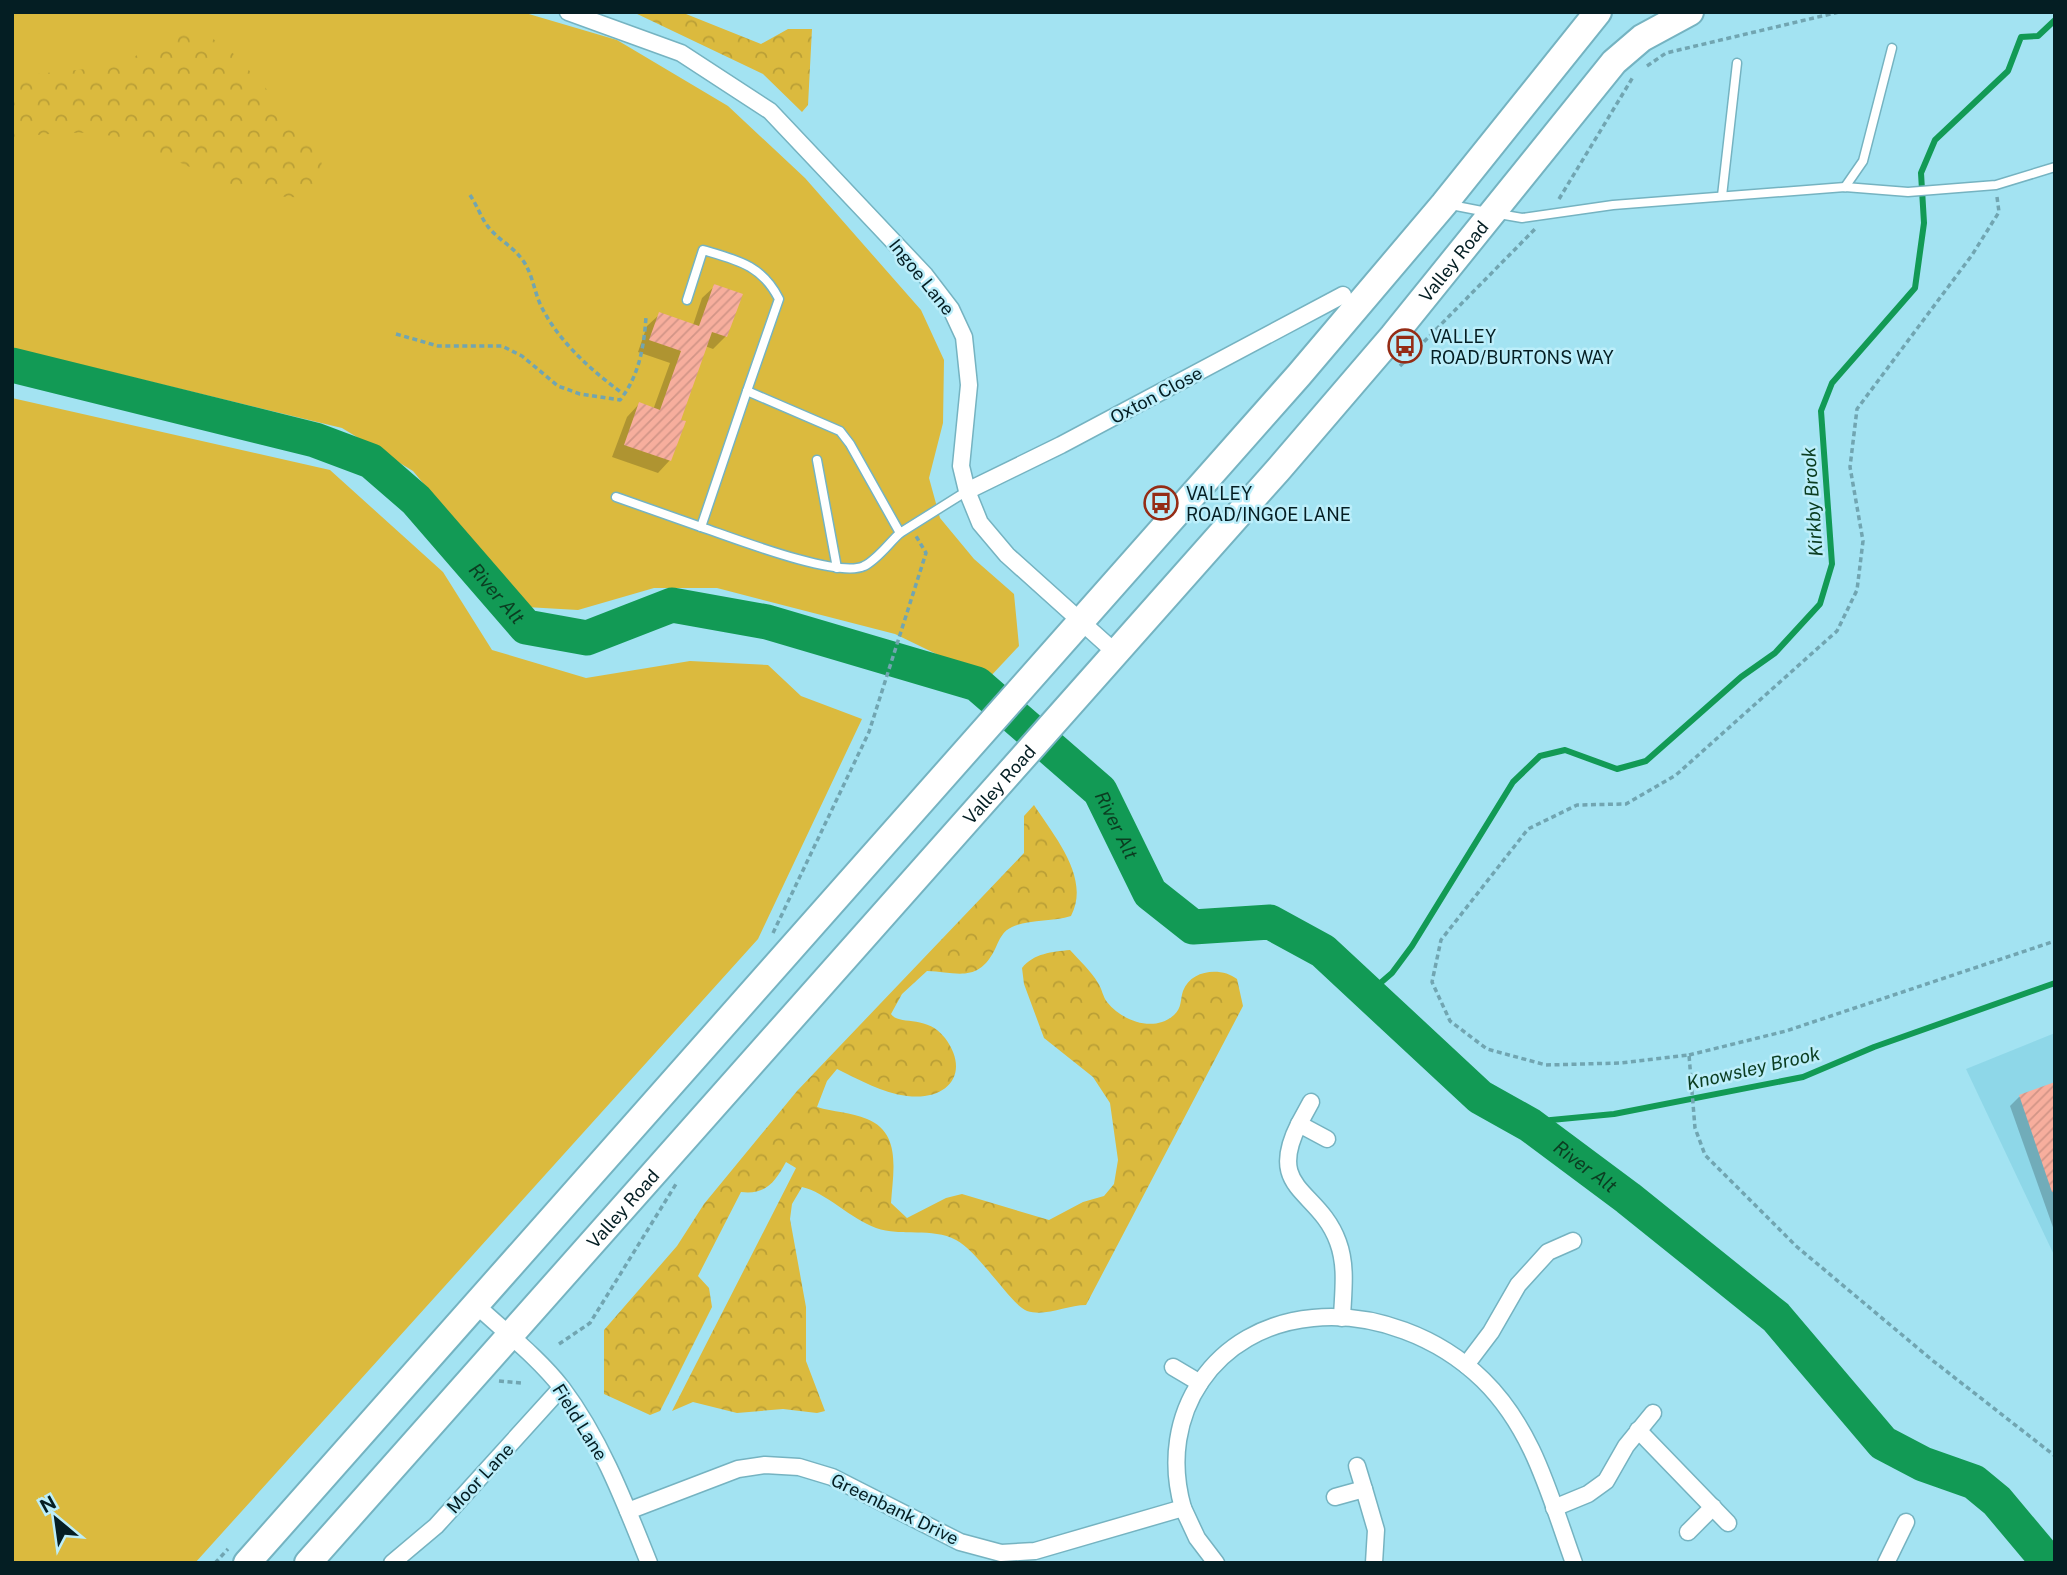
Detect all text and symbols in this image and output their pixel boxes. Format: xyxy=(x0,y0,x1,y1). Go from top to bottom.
street label: Valley Road xyxy=(1414,216,1492,306)
street label: Ingoe Lane xyxy=(885,235,959,319)
place label: VALLEY ROAD/BURTONS WAY xyxy=(1430,326,1614,368)
bus stop icon: VALLEY ROAD/BURTONS WAY xyxy=(1386,327,1424,365)
street label: Oxton Close xyxy=(1106,362,1206,428)
water label: Kirkby Brook xyxy=(1797,446,1827,558)
place label: VALLEY ROAD/INGOE LANE xyxy=(1186,483,1351,525)
bus stop icon: VALLEY ROAD/INGOE LANE xyxy=(1142,484,1180,522)
water label: River Alt xyxy=(465,559,529,628)
street label: Valley Road xyxy=(959,741,1039,828)
water label: River Alt xyxy=(1091,787,1143,863)
water label: Knowsley Brook xyxy=(1684,1042,1823,1094)
water label: River Alt xyxy=(1550,1136,1621,1197)
street label: Valley Road xyxy=(582,1165,663,1252)
street label: Field Lane xyxy=(548,1380,612,1464)
street label: Moor Lane xyxy=(442,1439,518,1517)
street label: Greenbank Drive xyxy=(828,1469,962,1549)
north arrow xyxy=(21,1484,91,1554)
text: N xyxy=(36,1491,60,1517)

